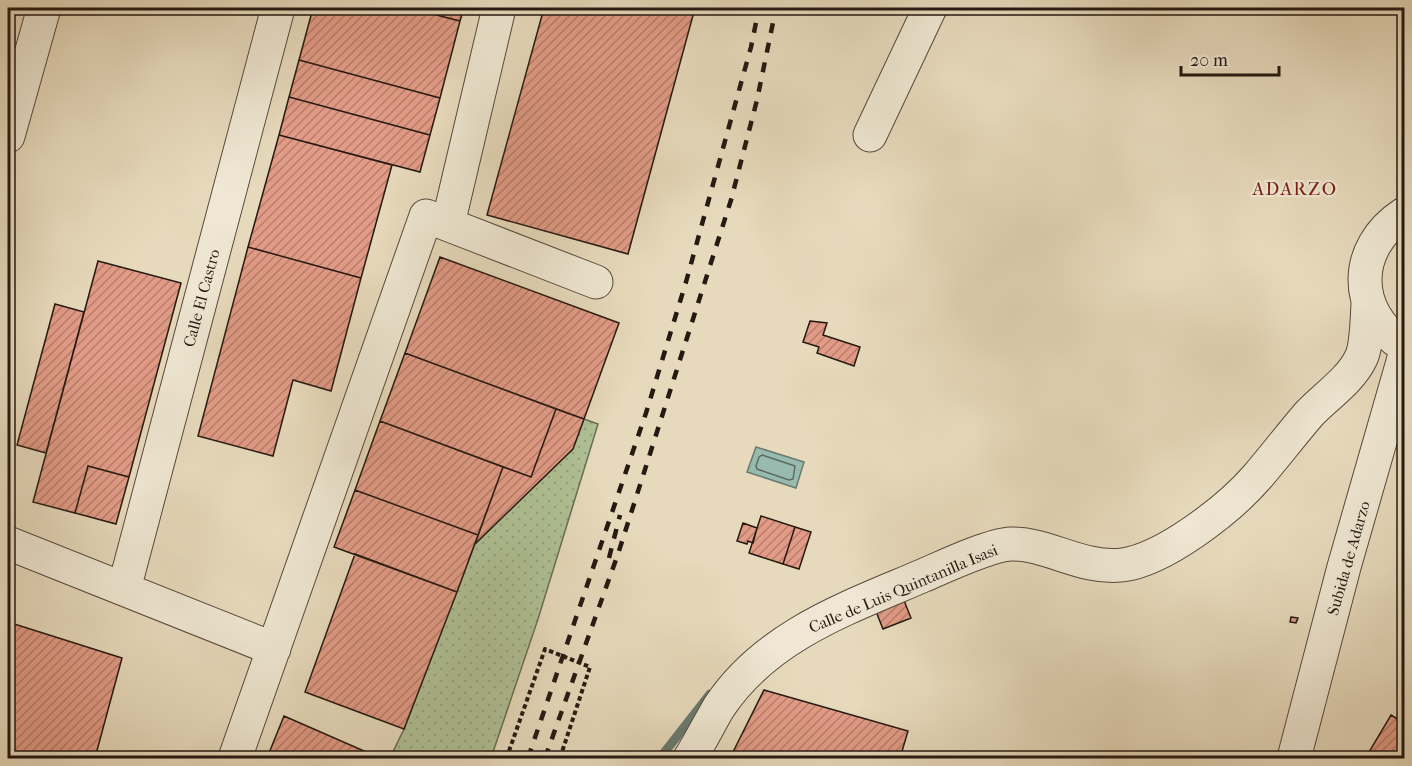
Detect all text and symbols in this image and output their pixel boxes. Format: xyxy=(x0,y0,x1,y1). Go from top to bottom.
scale bar xyxy=(1181,39,1278,77)
text: 20 m xyxy=(1190,50,1228,71)
district label: ADARZO xyxy=(1251,179,1338,200)
street label: Calle El Castro xyxy=(179,247,224,349)
street label: Subida de Adarzo xyxy=(1323,499,1374,618)
street label: Calle de Luis Quintanilla Isasi xyxy=(806,540,1001,637)

